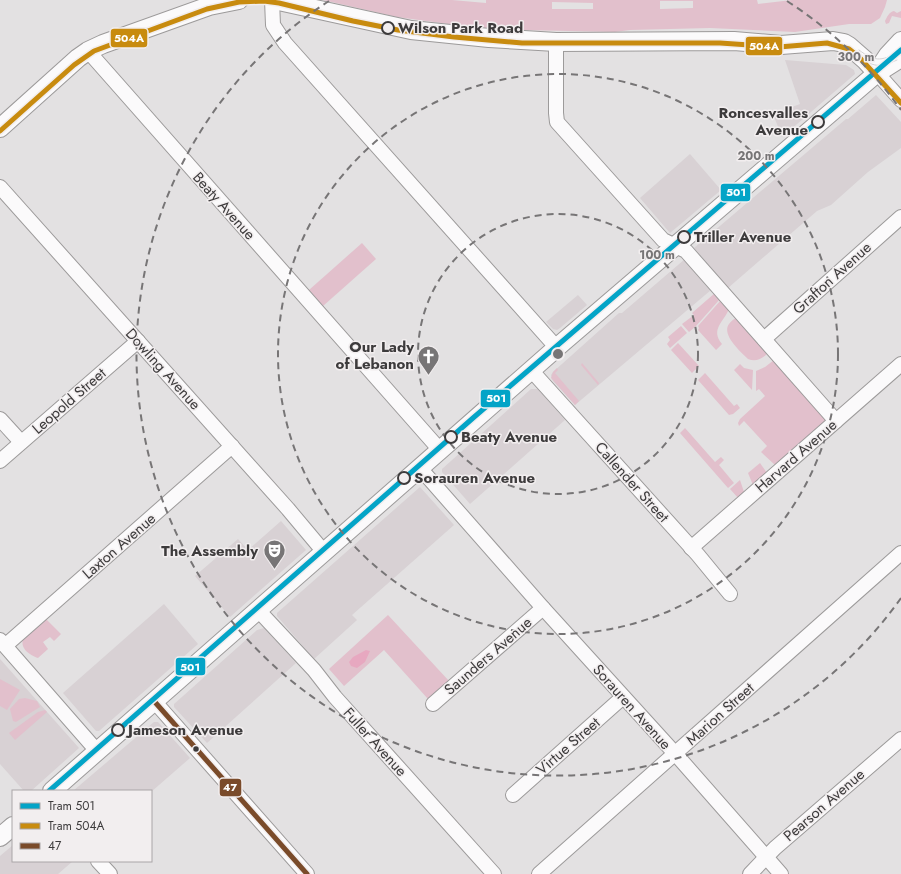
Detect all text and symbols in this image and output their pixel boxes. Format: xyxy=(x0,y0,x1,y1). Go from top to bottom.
place label: Wilson Park Road xyxy=(398,17,523,39)
marker: Wilson Park Road xyxy=(381,21,395,35)
line badge: 504A xyxy=(110,28,148,48)
text: 504A xyxy=(114,30,145,46)
line badge: 504A xyxy=(745,36,783,56)
text: 504A xyxy=(749,38,780,54)
text: 300 m xyxy=(838,48,875,66)
place label: Roncesvalles Avenue xyxy=(719,102,808,141)
marker: Roncesvalles Avenue xyxy=(811,115,825,129)
text: 200 m xyxy=(737,147,775,165)
street label: Beaty Avenue xyxy=(187,167,261,245)
line badge: 501 xyxy=(720,183,751,202)
text: 501 xyxy=(726,184,746,200)
place label: Triller Avenue xyxy=(694,226,792,248)
marker: Triller Avenue xyxy=(677,230,691,244)
street label: Grafton Avenue xyxy=(788,236,876,319)
text: 100 m xyxy=(639,246,675,264)
street label: Dowling Avenue xyxy=(120,323,206,415)
place label: Our Lady of Lebanon xyxy=(336,336,414,375)
church icon: Our Lady of Lebanon xyxy=(416,343,442,376)
centre of rings xyxy=(551,347,565,361)
street label: Leopold Street xyxy=(27,362,111,439)
line badge: 501 xyxy=(480,389,511,408)
text: 501 xyxy=(486,390,506,406)
street label: Harvard Avenue xyxy=(750,414,842,498)
place label: Beaty Avenue xyxy=(461,426,558,448)
marker: Beaty Avenue xyxy=(444,430,458,444)
street label: Callender Street xyxy=(590,437,674,527)
place label: Sorauren Avenue xyxy=(414,467,536,489)
marker: Sorauren Avenue xyxy=(397,471,411,485)
street label: Laxton Avenue xyxy=(77,508,161,584)
theatre icon: The Assembly xyxy=(261,538,287,571)
place label: The Assembly xyxy=(161,540,258,562)
street label: Saunders Avenue xyxy=(439,611,537,700)
line badge: 501 xyxy=(175,657,206,676)
text: 501 xyxy=(180,659,200,675)
street label: Sorauren Avenue xyxy=(588,659,677,755)
street label: Marion Street xyxy=(681,677,759,751)
street label: Fuller Avenue xyxy=(338,703,412,782)
street label: Virtue Street xyxy=(531,712,605,780)
place label: Jameson Avenue xyxy=(125,719,244,741)
marker: Jameson Avenue xyxy=(111,723,125,737)
unlabelled marker xyxy=(191,744,201,754)
street label: Pearson Avenue xyxy=(779,763,870,846)
line badge: 47 xyxy=(219,778,242,797)
text: 47 xyxy=(223,779,238,795)
legend xyxy=(12,790,152,862)
text: Tram 501 xyxy=(48,797,95,815)
text: Tram 504A xyxy=(48,817,104,835)
text: 47 xyxy=(48,837,62,855)

